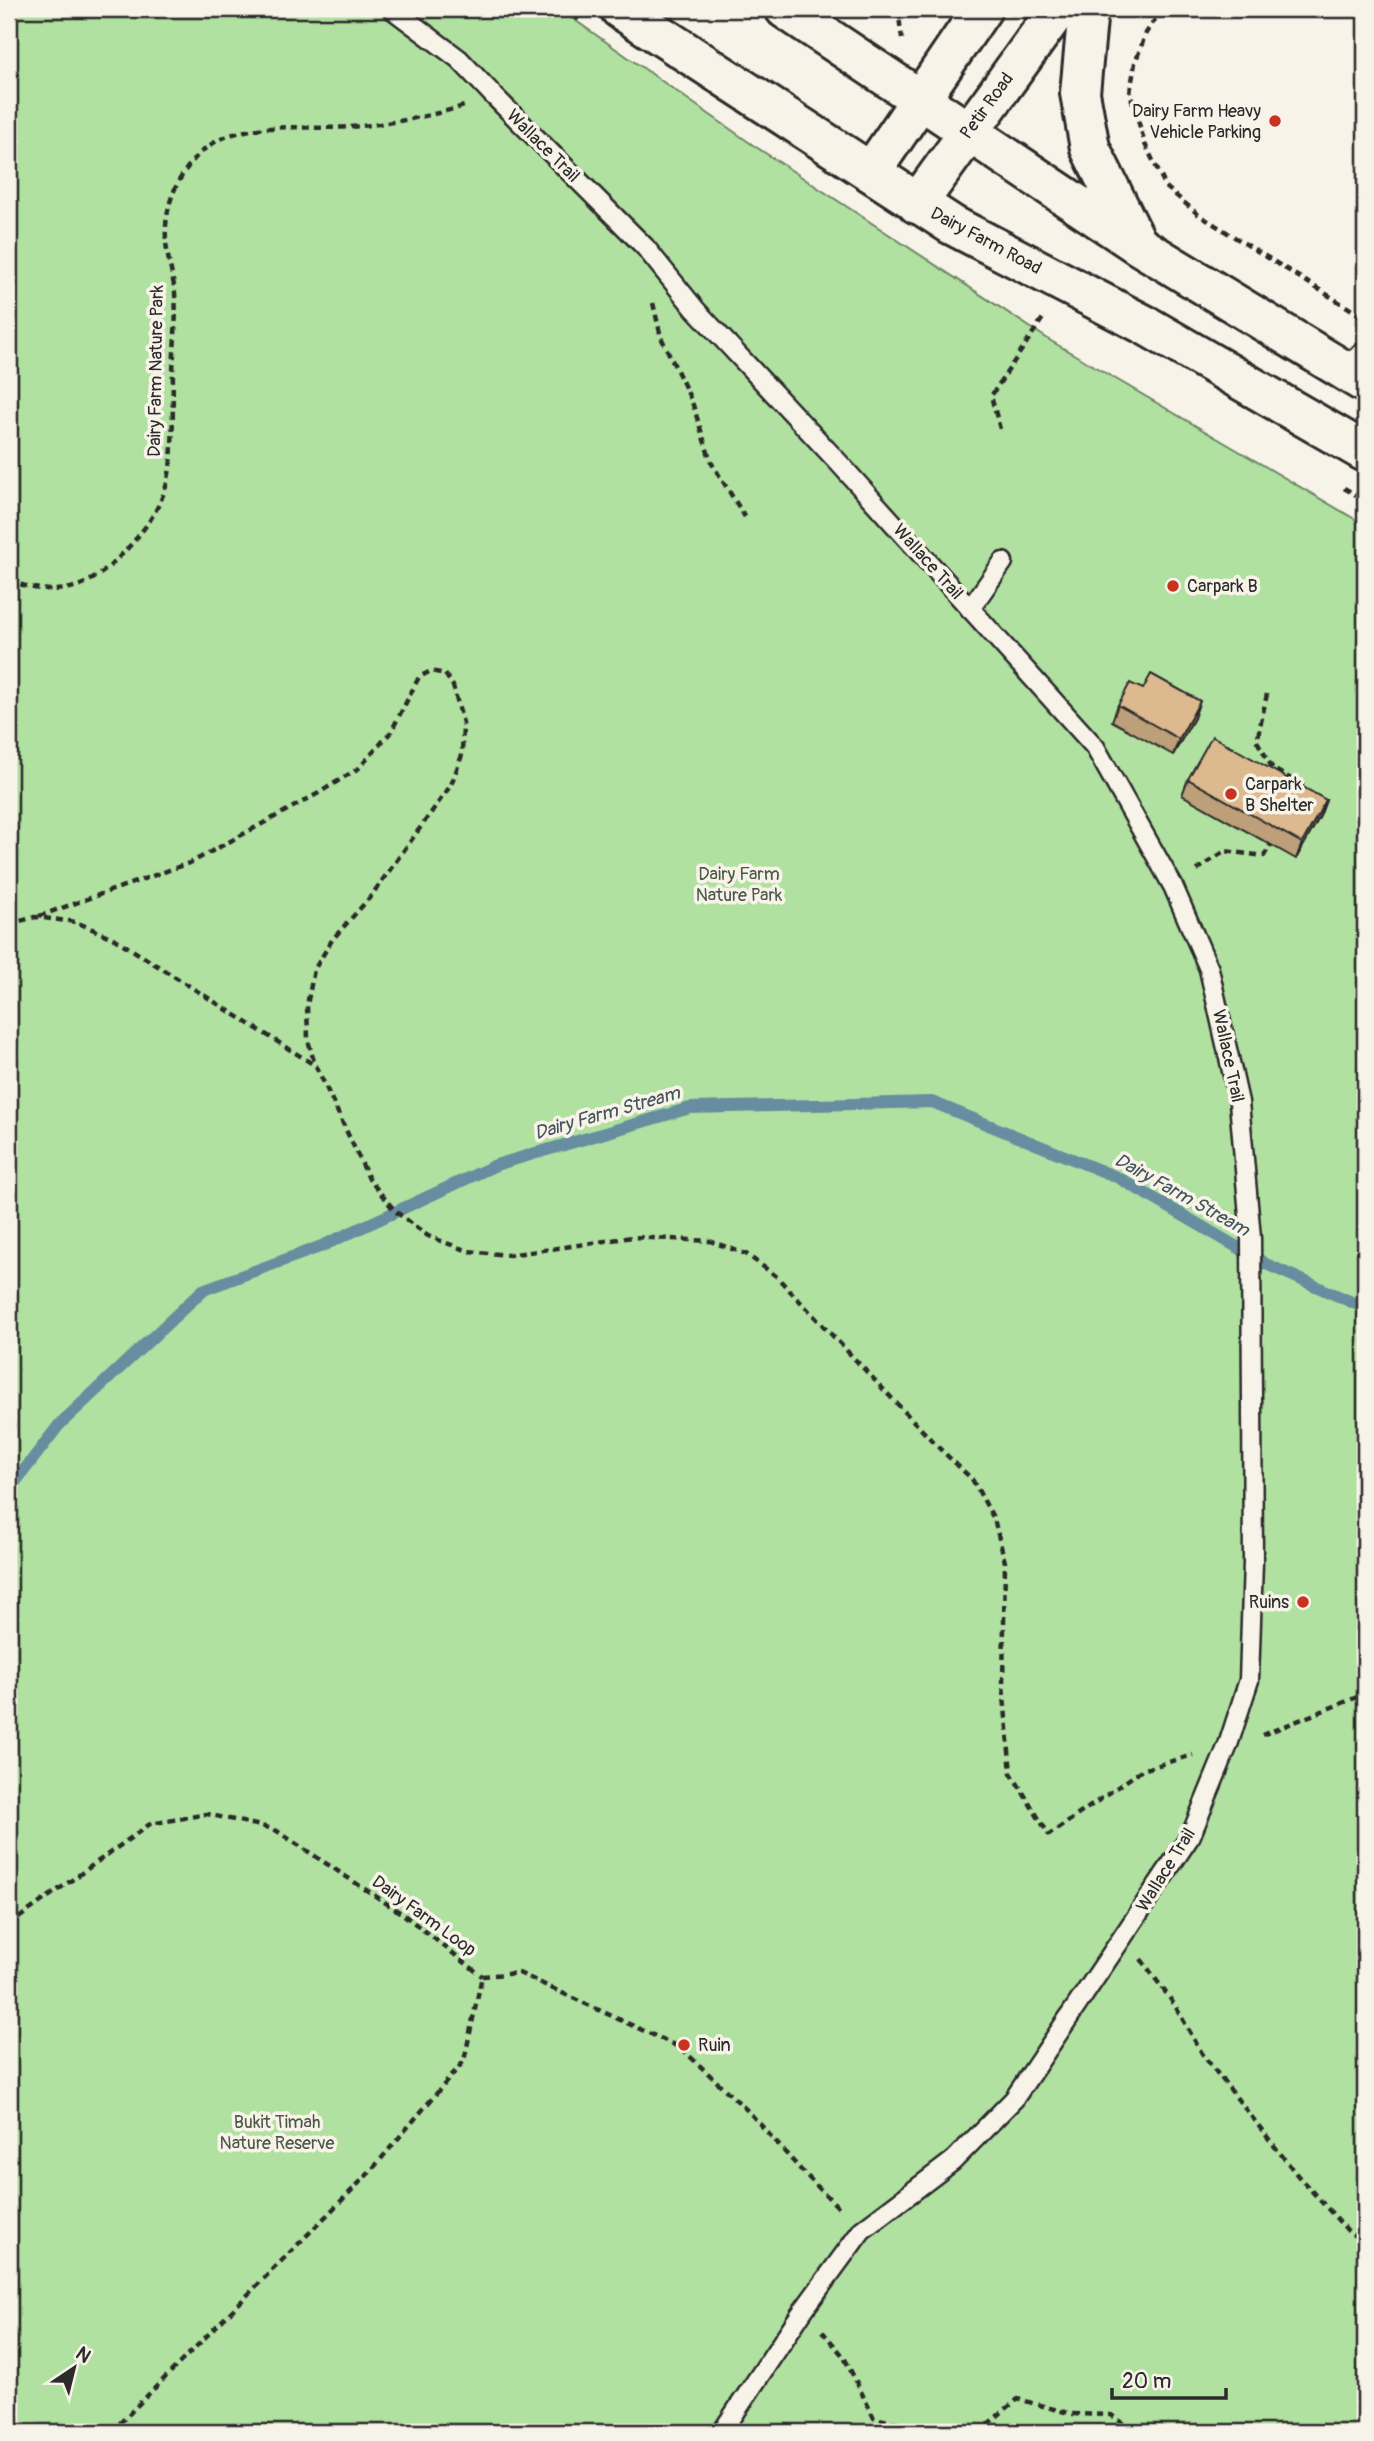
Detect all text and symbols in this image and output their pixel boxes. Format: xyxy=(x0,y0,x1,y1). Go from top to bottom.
street label: Petir Road xyxy=(955,68,1019,144)
place label: Dairy Farm Heavy Vehicle Parking xyxy=(1132,100,1261,144)
street label: Wallace Trail xyxy=(502,105,584,187)
marker: Dairy Farm Heavy Vehicle Parking xyxy=(1267,113,1283,129)
street label: Dairy Farm Road xyxy=(926,202,1046,280)
street label: Dairy Farm Nature Park xyxy=(143,284,169,457)
street label: Wallace Trail xyxy=(888,519,968,605)
place label: Carpark B xyxy=(1187,575,1258,598)
marker: Carpark B xyxy=(1165,578,1181,594)
place label: Carpark B Shelter xyxy=(1245,773,1314,817)
marker: Carpark B Shelter xyxy=(1223,786,1239,802)
park label: Dairy Farm Nature Park xyxy=(696,863,783,907)
street label: Wallace Trail xyxy=(1207,1007,1249,1105)
water label: Dairy Farm Stream xyxy=(531,1080,684,1145)
water label: Dairy Farm Stream xyxy=(1110,1148,1255,1242)
place label: Ruins xyxy=(1249,1591,1289,1614)
marker: Ruins xyxy=(1295,1594,1311,1610)
street label: Wallace Trail xyxy=(1131,1824,1201,1916)
street label: Dairy Farm Loop xyxy=(367,1870,481,1962)
place label: Ruin xyxy=(698,2034,731,2057)
marker: Ruin xyxy=(676,2037,692,2053)
park label: Bukit Timah Nature Reserve xyxy=(220,2111,335,2155)
north arrow xyxy=(38,2332,108,2402)
text: N xyxy=(71,2341,95,2368)
scale bar xyxy=(1112,2357,1225,2401)
text: 20 m xyxy=(1122,2368,1171,2395)

